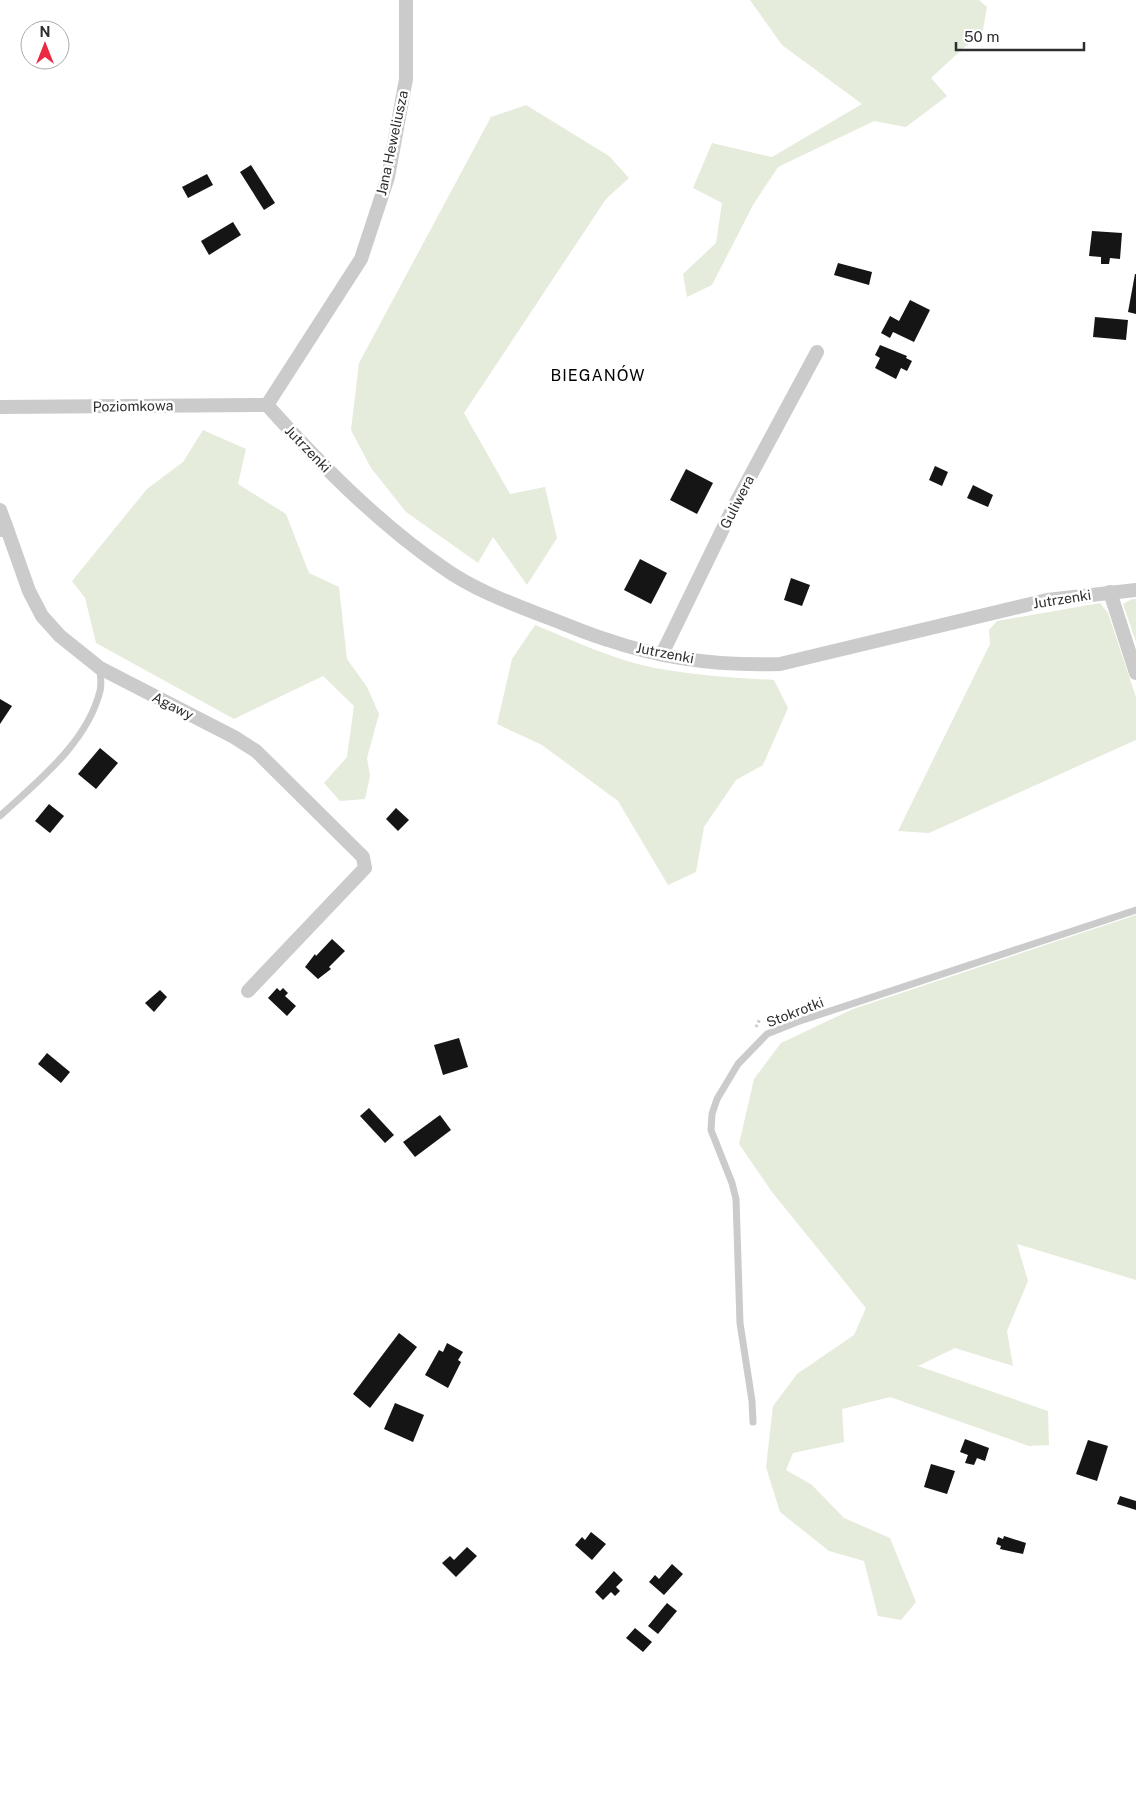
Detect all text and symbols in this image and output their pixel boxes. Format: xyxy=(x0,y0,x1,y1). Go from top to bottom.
north arrow xyxy=(20,20,70,70)
scale bar xyxy=(956,20,1084,52)
text: N xyxy=(40,24,50,40)
text: 50 m xyxy=(964,28,999,45)
street label: Jana Heweliusza xyxy=(373,89,411,197)
district label: BIEGANÓW xyxy=(550,365,646,385)
street label: Poziomkowa xyxy=(93,397,173,415)
street label: Jutrzenki xyxy=(282,422,334,476)
street label: Guliwera xyxy=(717,473,757,531)
street label: Jutrzenki xyxy=(1032,587,1092,611)
street label: Jutrzenki xyxy=(635,640,695,666)
street label: Agawy xyxy=(150,689,197,723)
street label: Stokrotki xyxy=(764,994,826,1030)

